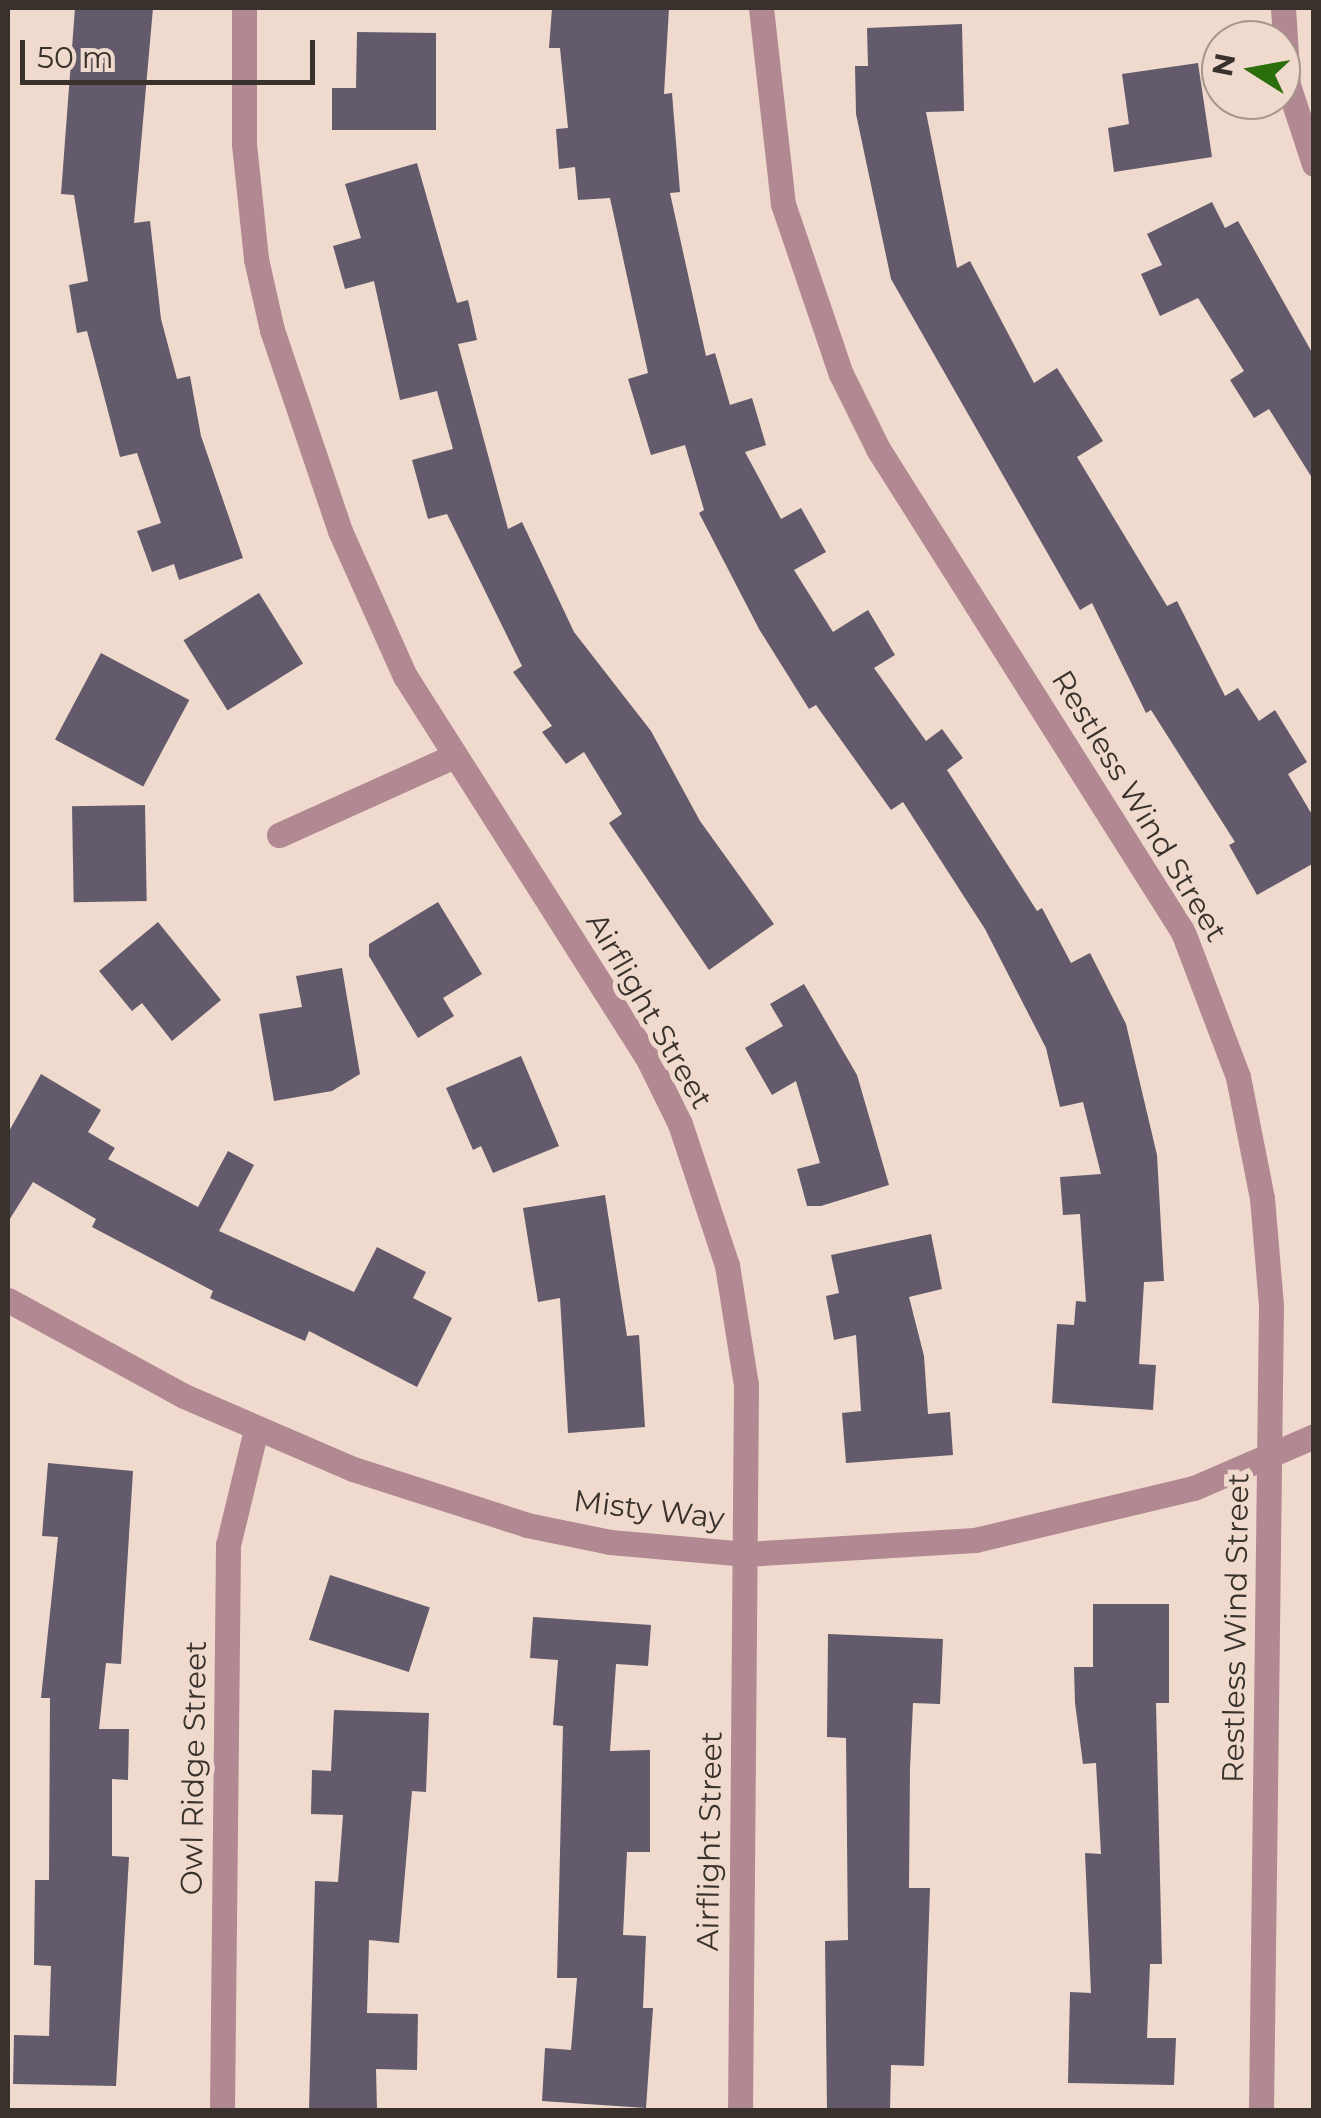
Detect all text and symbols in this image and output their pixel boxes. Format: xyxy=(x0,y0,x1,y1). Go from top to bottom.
scale bar xyxy=(25,20,320,82)
north arrow xyxy=(1201,20,1301,120)
text: 50 m xyxy=(37,39,114,76)
text: N xyxy=(1205,50,1242,79)
street label: Restless Wind Street xyxy=(1044,664,1234,948)
street label: Airflight Street xyxy=(578,907,720,1115)
street label: Restless Wind Street xyxy=(1215,1473,1257,1783)
street label: Misty Way xyxy=(572,1483,726,1537)
street label: Owl Ridge Street xyxy=(174,1640,214,1896)
street label: Airflight Street xyxy=(690,1731,730,1951)

